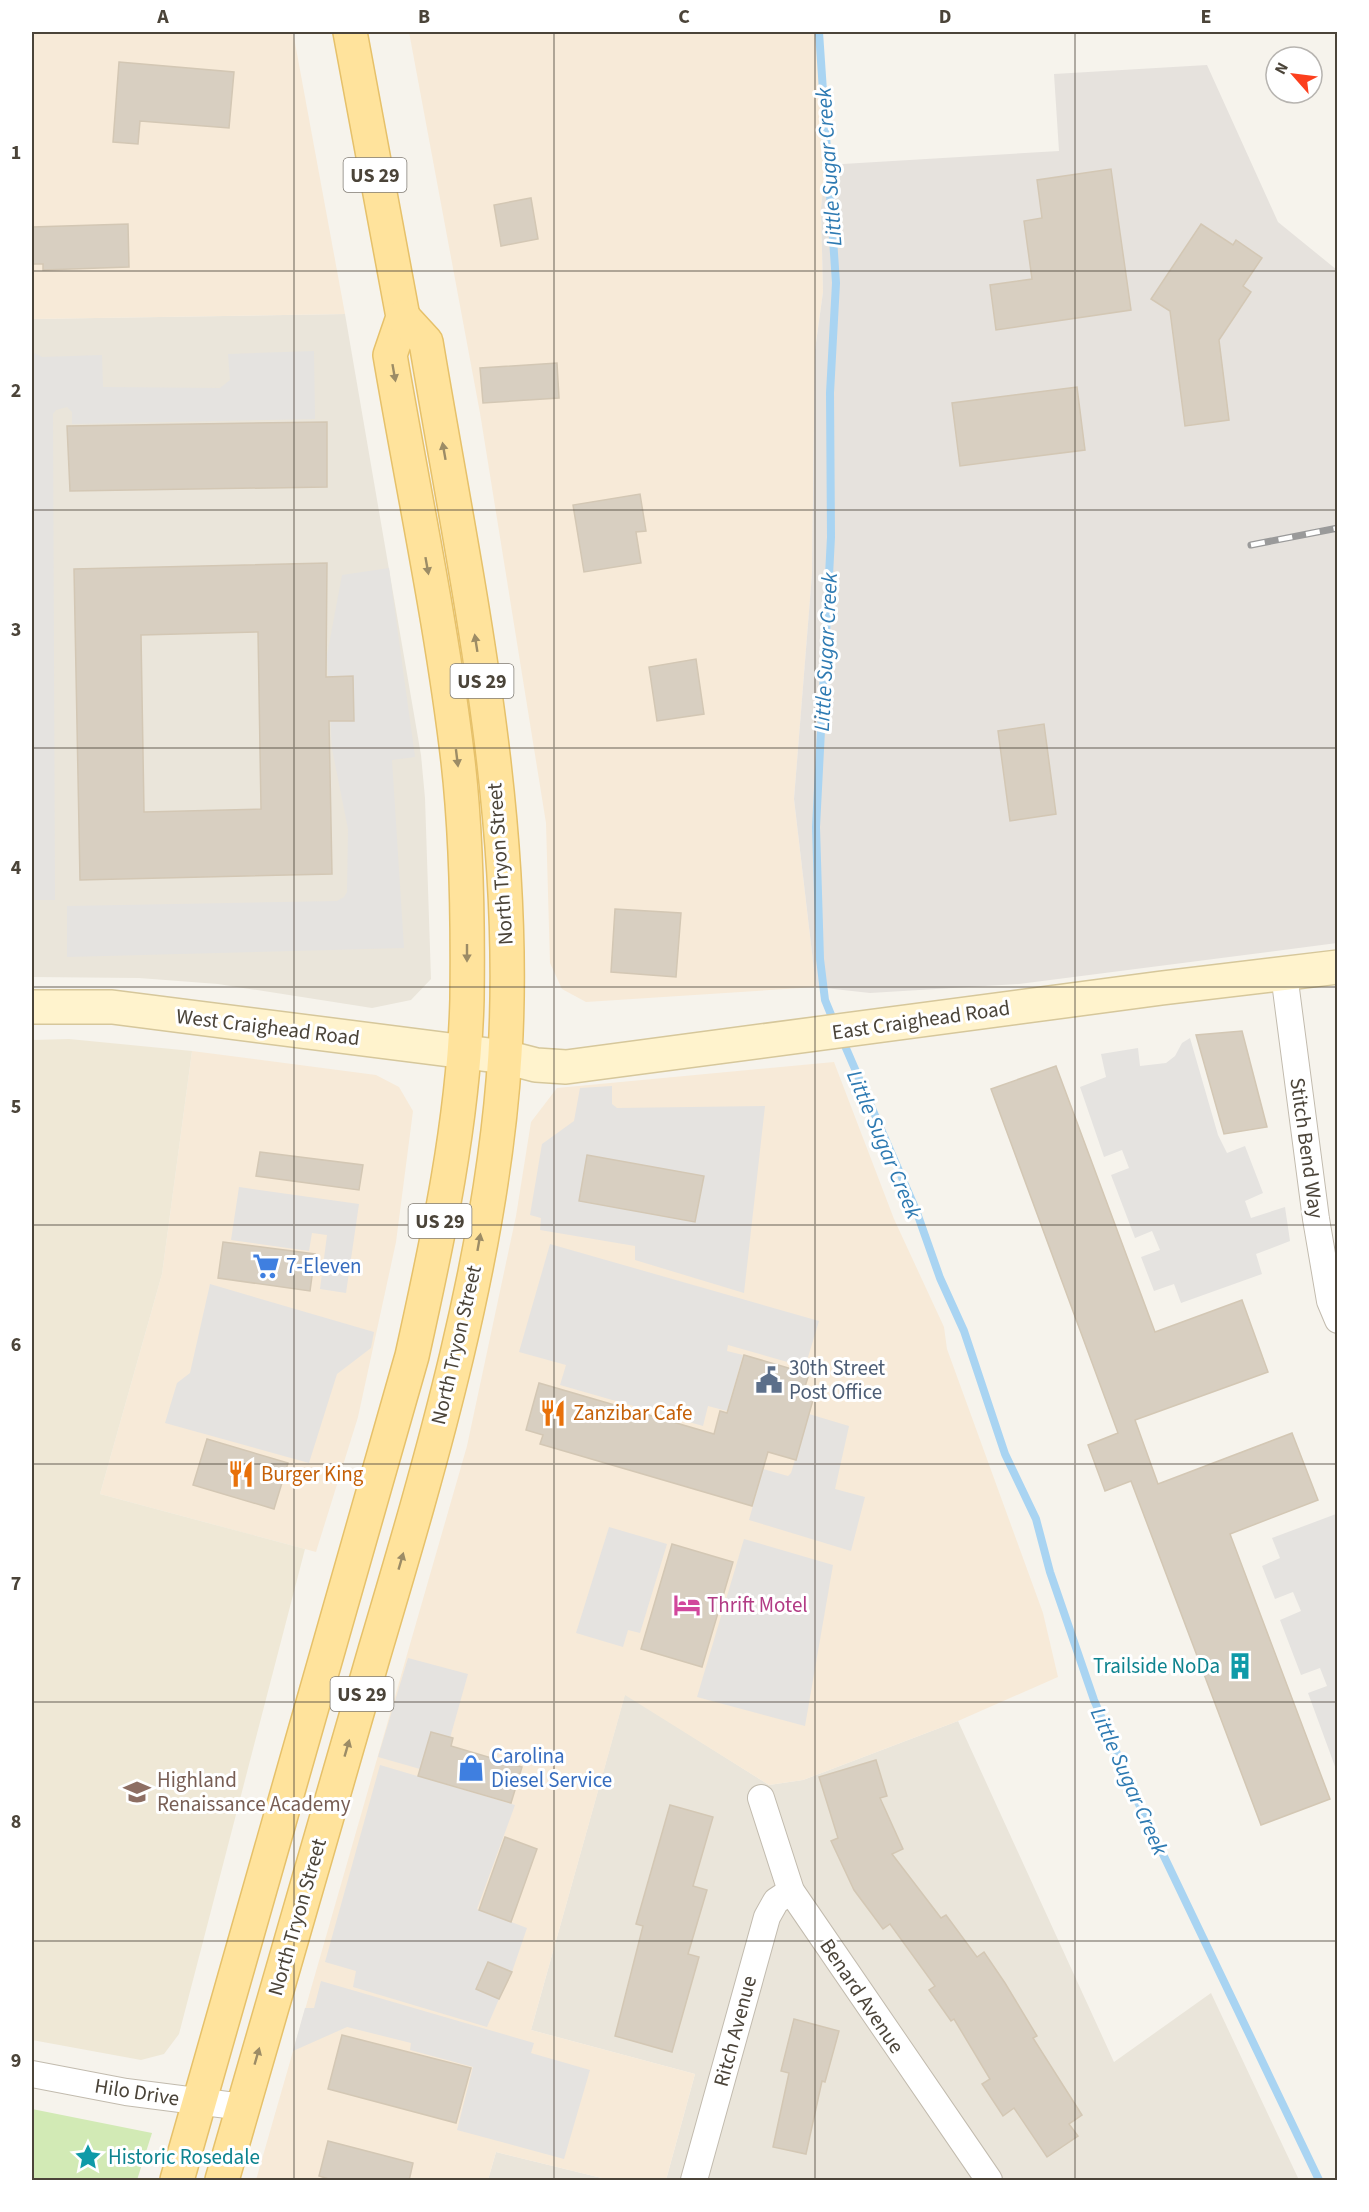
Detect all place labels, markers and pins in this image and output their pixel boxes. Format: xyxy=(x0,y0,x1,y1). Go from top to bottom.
supermarket icon: 7-Eleven xyxy=(251,1251,281,1281)
place label: 7-Eleven xyxy=(286,1251,362,1281)
place label: 30th Street Post Office xyxy=(789,1353,885,1407)
public building icon: 30th Street Post Office xyxy=(754,1365,784,1395)
restaurant icon: Zanzibar Cafe xyxy=(538,1398,568,1428)
place label: Zanzibar Cafe xyxy=(573,1398,692,1428)
restaurant icon: Burger King xyxy=(226,1459,256,1489)
place label: Burger King xyxy=(261,1459,364,1489)
hotel icon: Thrift Motel xyxy=(672,1590,702,1620)
place label: Thrift Motel xyxy=(707,1590,808,1620)
place label: Trailside NoDa xyxy=(1093,1651,1220,1681)
building icon: Trailside NoDa xyxy=(1225,1651,1255,1681)
place label: Carolina Diesel Service xyxy=(491,1741,612,1795)
shop icon: Carolina Diesel Service xyxy=(456,1753,486,1783)
place label: Highland Renaissance Academy xyxy=(157,1765,351,1819)
school or university icon: Highland Renaissance Academy xyxy=(122,1777,152,1807)
place icon: Historic Rosedale xyxy=(73,2142,103,2172)
place label: Historic Rosedale xyxy=(108,2142,260,2172)

